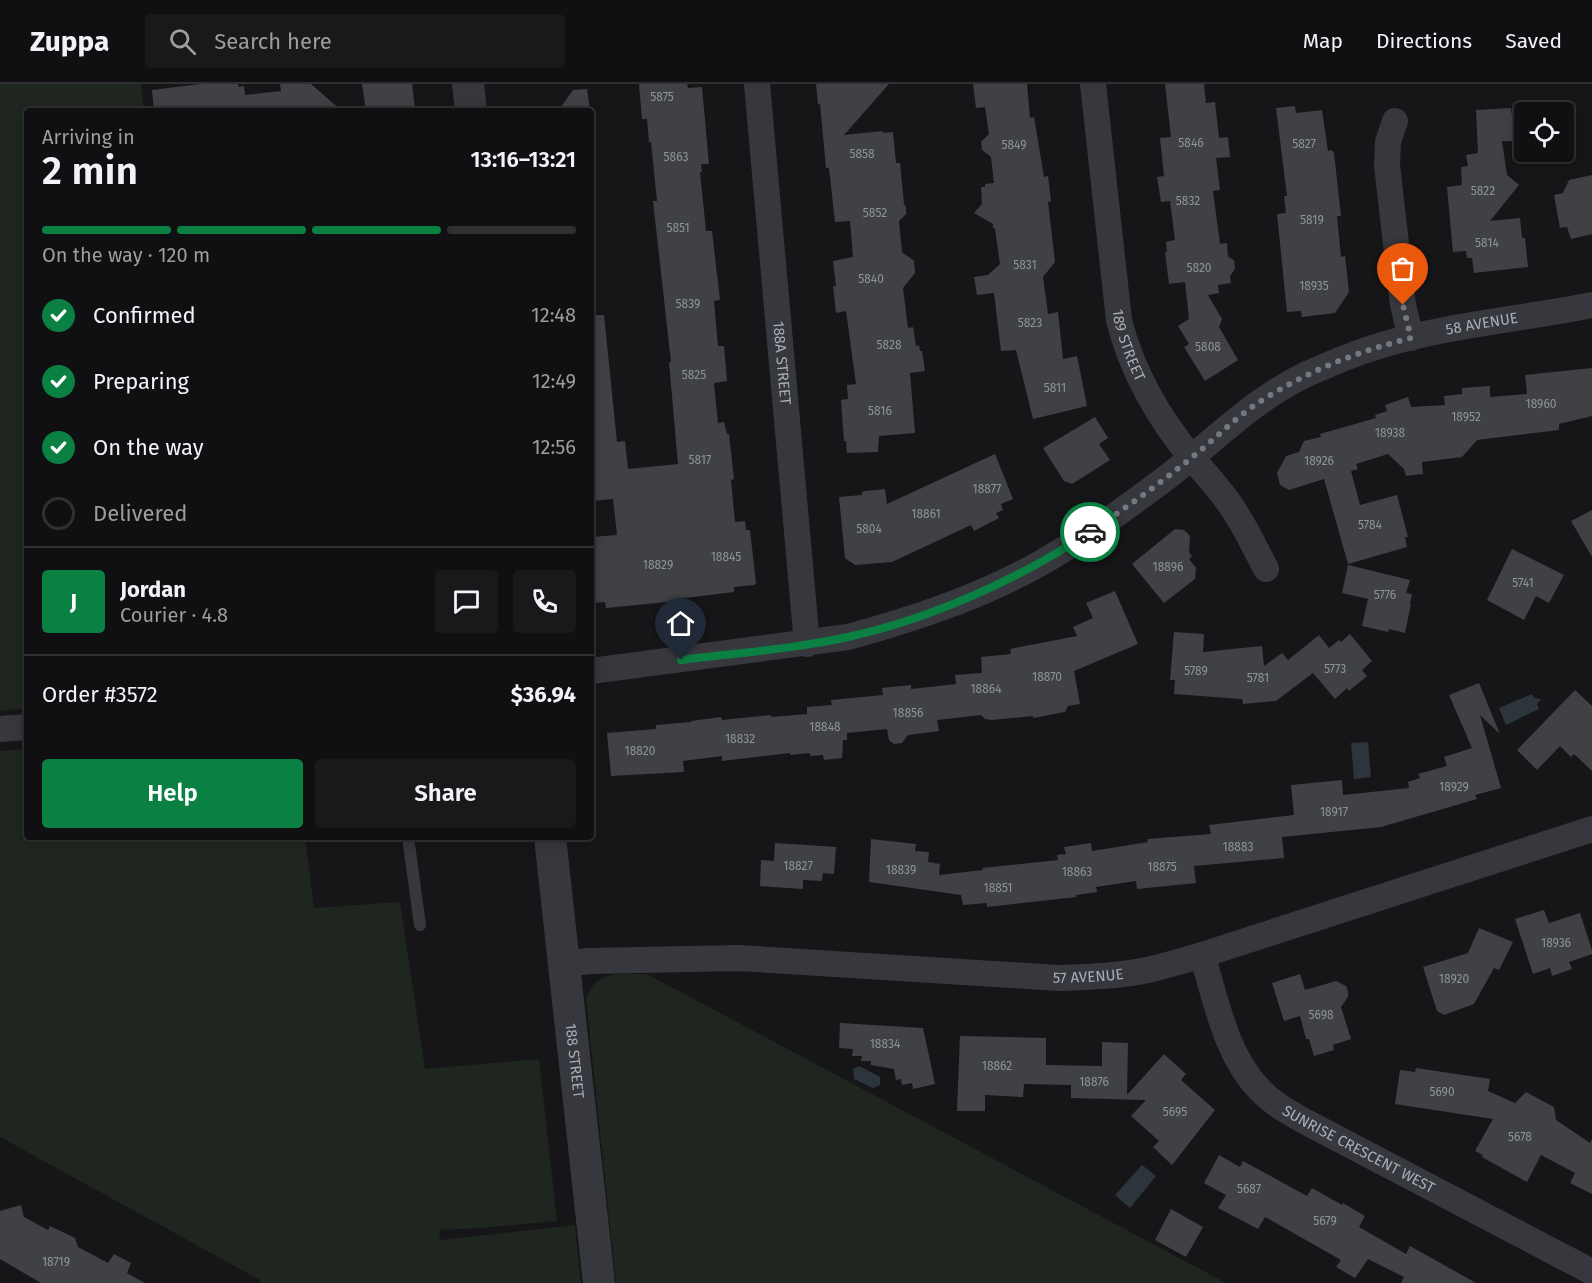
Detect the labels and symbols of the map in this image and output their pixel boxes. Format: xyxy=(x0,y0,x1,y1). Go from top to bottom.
house number: 5875 xyxy=(650,90,674,104)
house number: 5846 xyxy=(1178,136,1204,150)
house number: 5827 xyxy=(1292,137,1316,151)
house number: 5849 xyxy=(1001,138,1027,152)
house number: 5858 xyxy=(849,147,875,161)
house number: 5863 xyxy=(664,150,688,164)
house number: 5822 xyxy=(1471,184,1495,198)
house number: 5832 xyxy=(1176,194,1200,208)
house number: 5852 xyxy=(863,206,887,220)
house number: 5819 xyxy=(1300,213,1324,227)
house number: 5851 xyxy=(666,221,690,235)
house number: 5814 xyxy=(1475,236,1500,250)
pin xyxy=(1377,243,1428,305)
house number: 5831 xyxy=(1013,258,1037,272)
house number: 5820 xyxy=(1186,261,1212,275)
house number: 5840 xyxy=(858,272,884,286)
house number: 18935 xyxy=(1299,279,1329,293)
house number: 5839 xyxy=(676,297,700,311)
street label: 189 STREET xyxy=(1109,308,1149,384)
street label: 58 AVENUE xyxy=(1444,309,1519,339)
house number: 5823 xyxy=(1018,316,1042,330)
street label: 188A STREET xyxy=(769,320,795,406)
house number: 5828 xyxy=(876,338,902,352)
house number: 5808 xyxy=(1195,340,1221,354)
house number: 5825 xyxy=(682,368,706,382)
house number: 5811 xyxy=(1044,381,1066,395)
house number: 18960 xyxy=(1526,397,1557,411)
house number: 5816 xyxy=(868,404,892,418)
house number: 18952 xyxy=(1451,410,1481,424)
house number: 18938 xyxy=(1375,426,1406,440)
house number: 5817 xyxy=(689,453,711,467)
house number: 18926 xyxy=(1304,454,1334,468)
house number: 18877 xyxy=(973,482,1001,496)
courier xyxy=(1060,502,1120,562)
house number: 18861 xyxy=(911,507,941,521)
house number: 5784 xyxy=(1358,518,1383,532)
house number: 5804 xyxy=(856,522,882,536)
house number: 18845 xyxy=(711,550,741,564)
house number: 18829 xyxy=(643,558,673,572)
house number: 18896 xyxy=(1153,560,1183,574)
house number: 5741 xyxy=(1512,576,1534,590)
house number: 5776 xyxy=(1374,588,1396,602)
pin xyxy=(655,598,706,660)
house number: 5773 xyxy=(1324,662,1346,676)
house number: 5789 xyxy=(1184,664,1208,678)
house number: 18870 xyxy=(1032,670,1062,684)
house number: 5781 xyxy=(1247,671,1269,685)
house number: 18864 xyxy=(970,682,1002,696)
house number: 18856 xyxy=(893,706,923,720)
house number: 18848 xyxy=(809,720,841,734)
house number: 18832 xyxy=(725,732,755,746)
house number: 18820 xyxy=(625,744,656,758)
house number: 18929 xyxy=(1439,780,1469,794)
house number: 18917 xyxy=(1320,805,1348,819)
house number: 18883 xyxy=(1222,840,1254,854)
house number: 18827 xyxy=(783,859,813,873)
house number: 18875 xyxy=(1147,860,1177,874)
house number: 18839 xyxy=(886,863,916,877)
house number: 18863 xyxy=(1062,865,1092,879)
house number: 18851 xyxy=(983,881,1013,895)
house number: 18936 xyxy=(1541,936,1571,950)
street label: 57 AVENUE xyxy=(1052,965,1124,987)
house number: 18920 xyxy=(1439,972,1469,986)
house number: 5698 xyxy=(1308,1008,1334,1022)
street label: 188 STREET xyxy=(562,1022,588,1099)
house number: 18834 xyxy=(870,1037,901,1051)
house number: 18862 xyxy=(982,1059,1012,1073)
house number: 18876 xyxy=(1079,1075,1109,1089)
house number: 5690 xyxy=(1429,1085,1455,1099)
street label: SUNRISE CRESCENT WEST xyxy=(1279,1101,1438,1197)
house number: 5695 xyxy=(1163,1105,1187,1119)
house number: 5678 xyxy=(1508,1130,1532,1144)
house number: 5687 xyxy=(1237,1182,1261,1196)
house number: 5679 xyxy=(1313,1214,1337,1228)
house number: 18719 xyxy=(42,1255,70,1269)

